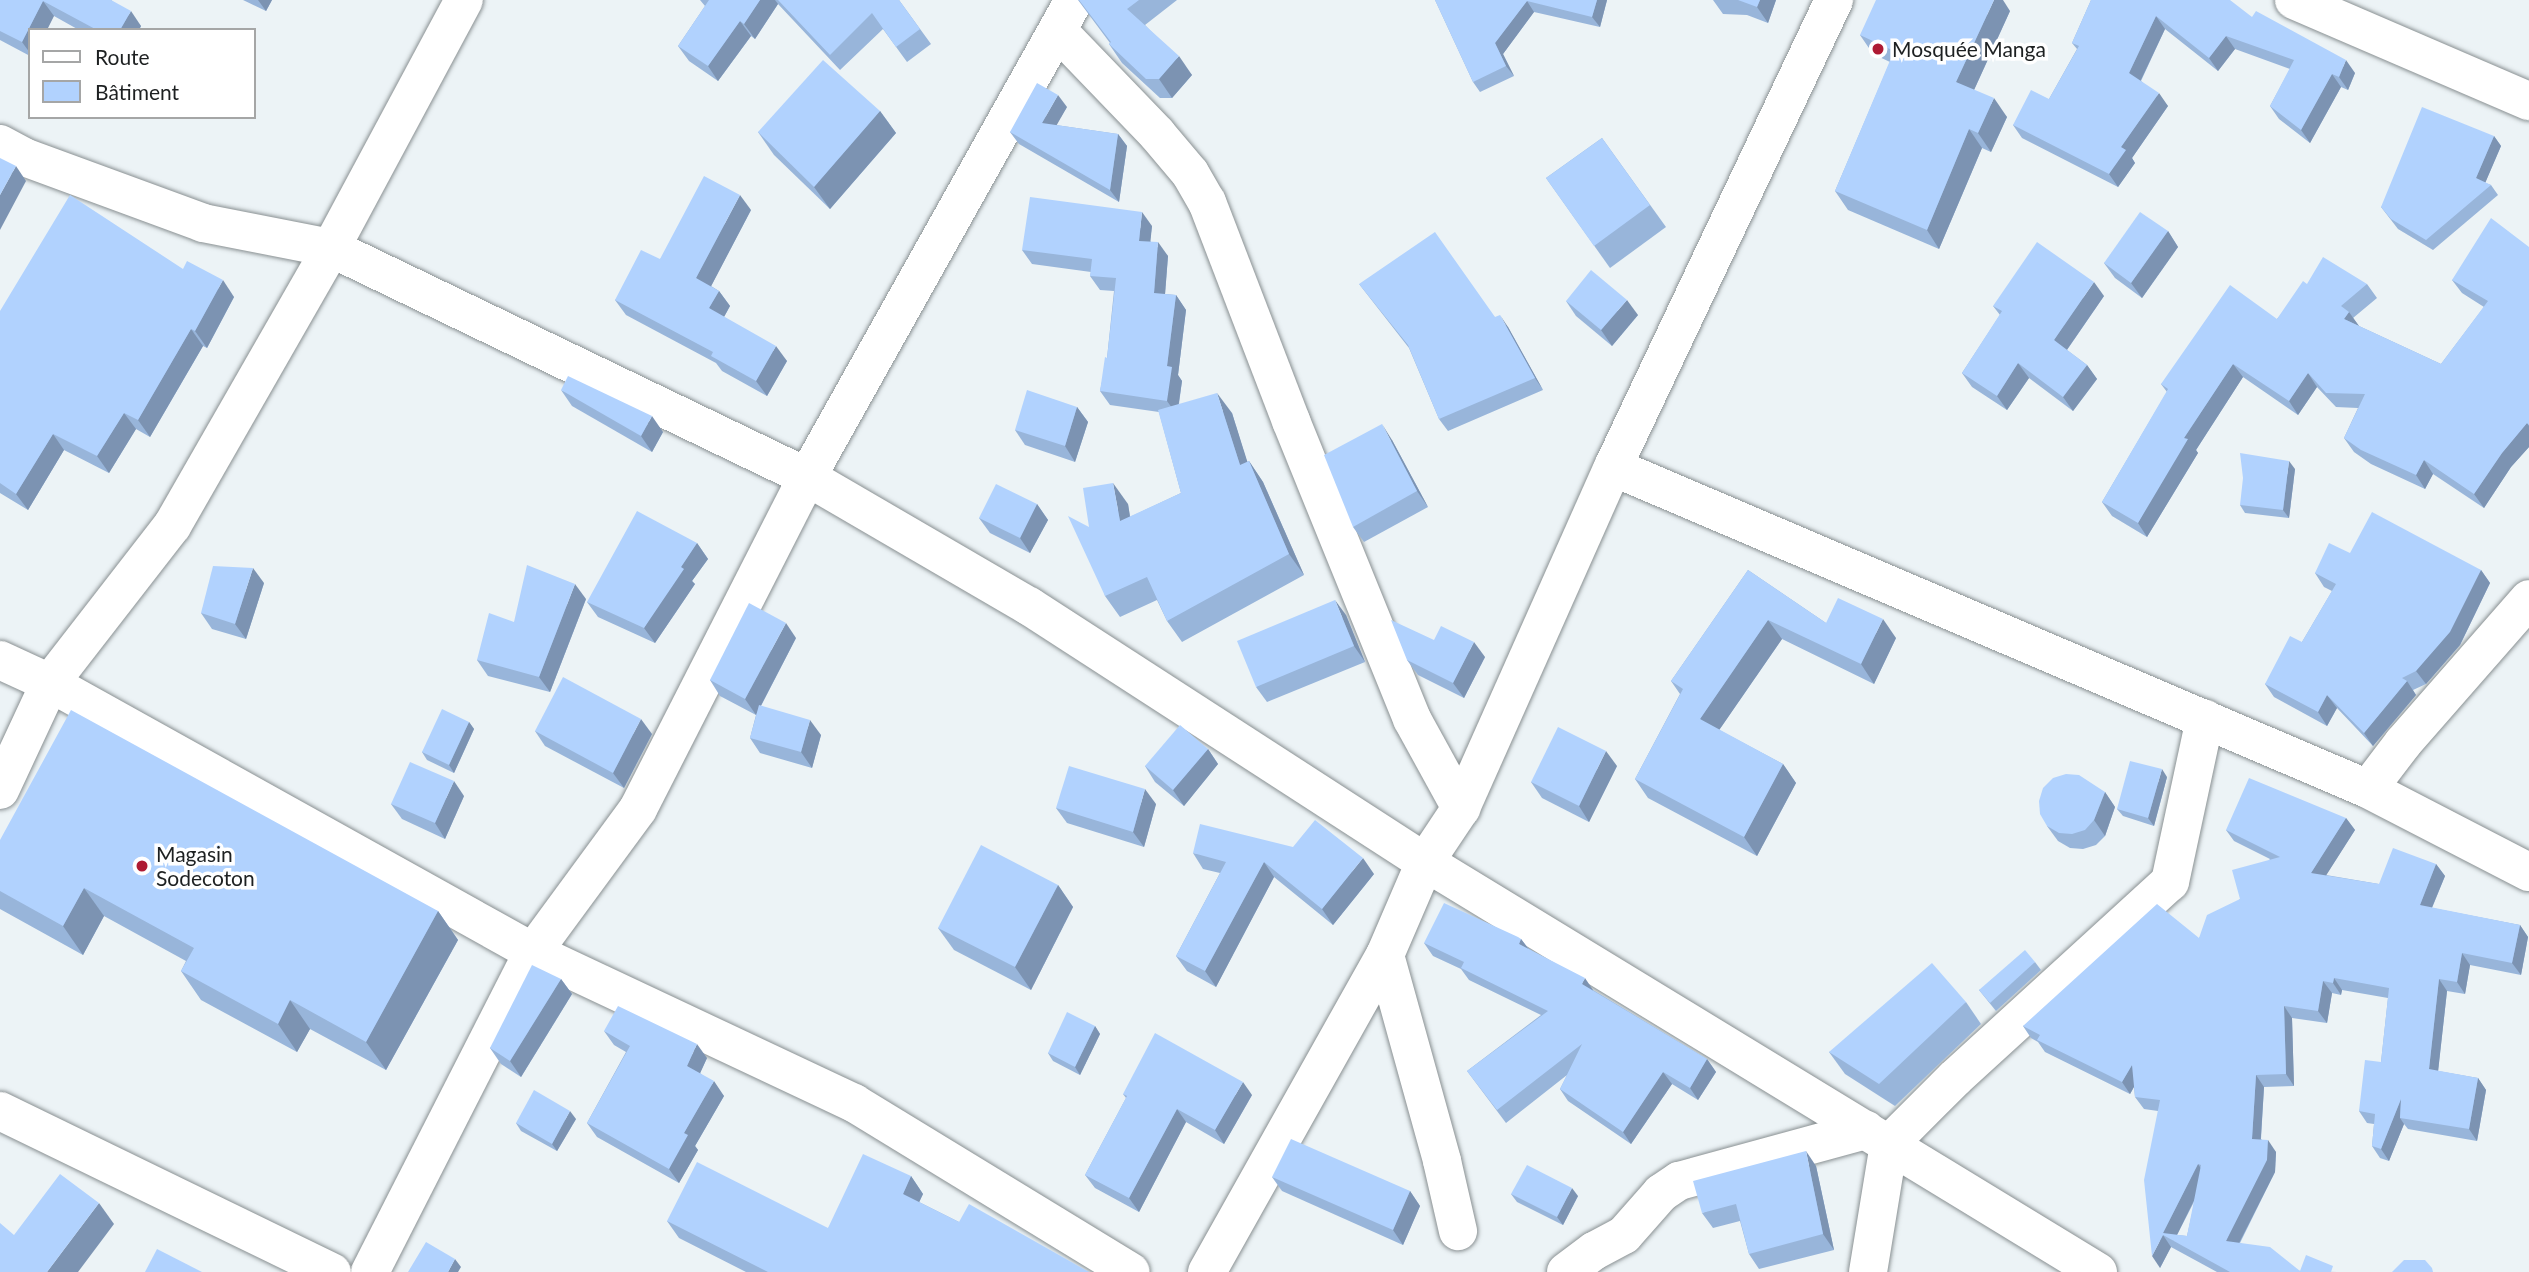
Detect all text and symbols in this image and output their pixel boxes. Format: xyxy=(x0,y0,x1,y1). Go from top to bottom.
legend xyxy=(28,28,256,119)
place label: Mosquée Manga xyxy=(1892,36,2046,62)
marker: Mosquée Manga xyxy=(1870,41,1886,57)
text: Route xyxy=(95,44,150,69)
text: Bâtiment xyxy=(95,79,179,104)
place label: Magasin Sodecoton xyxy=(156,841,255,891)
marker: Magasin Sodecoton xyxy=(134,858,150,874)

